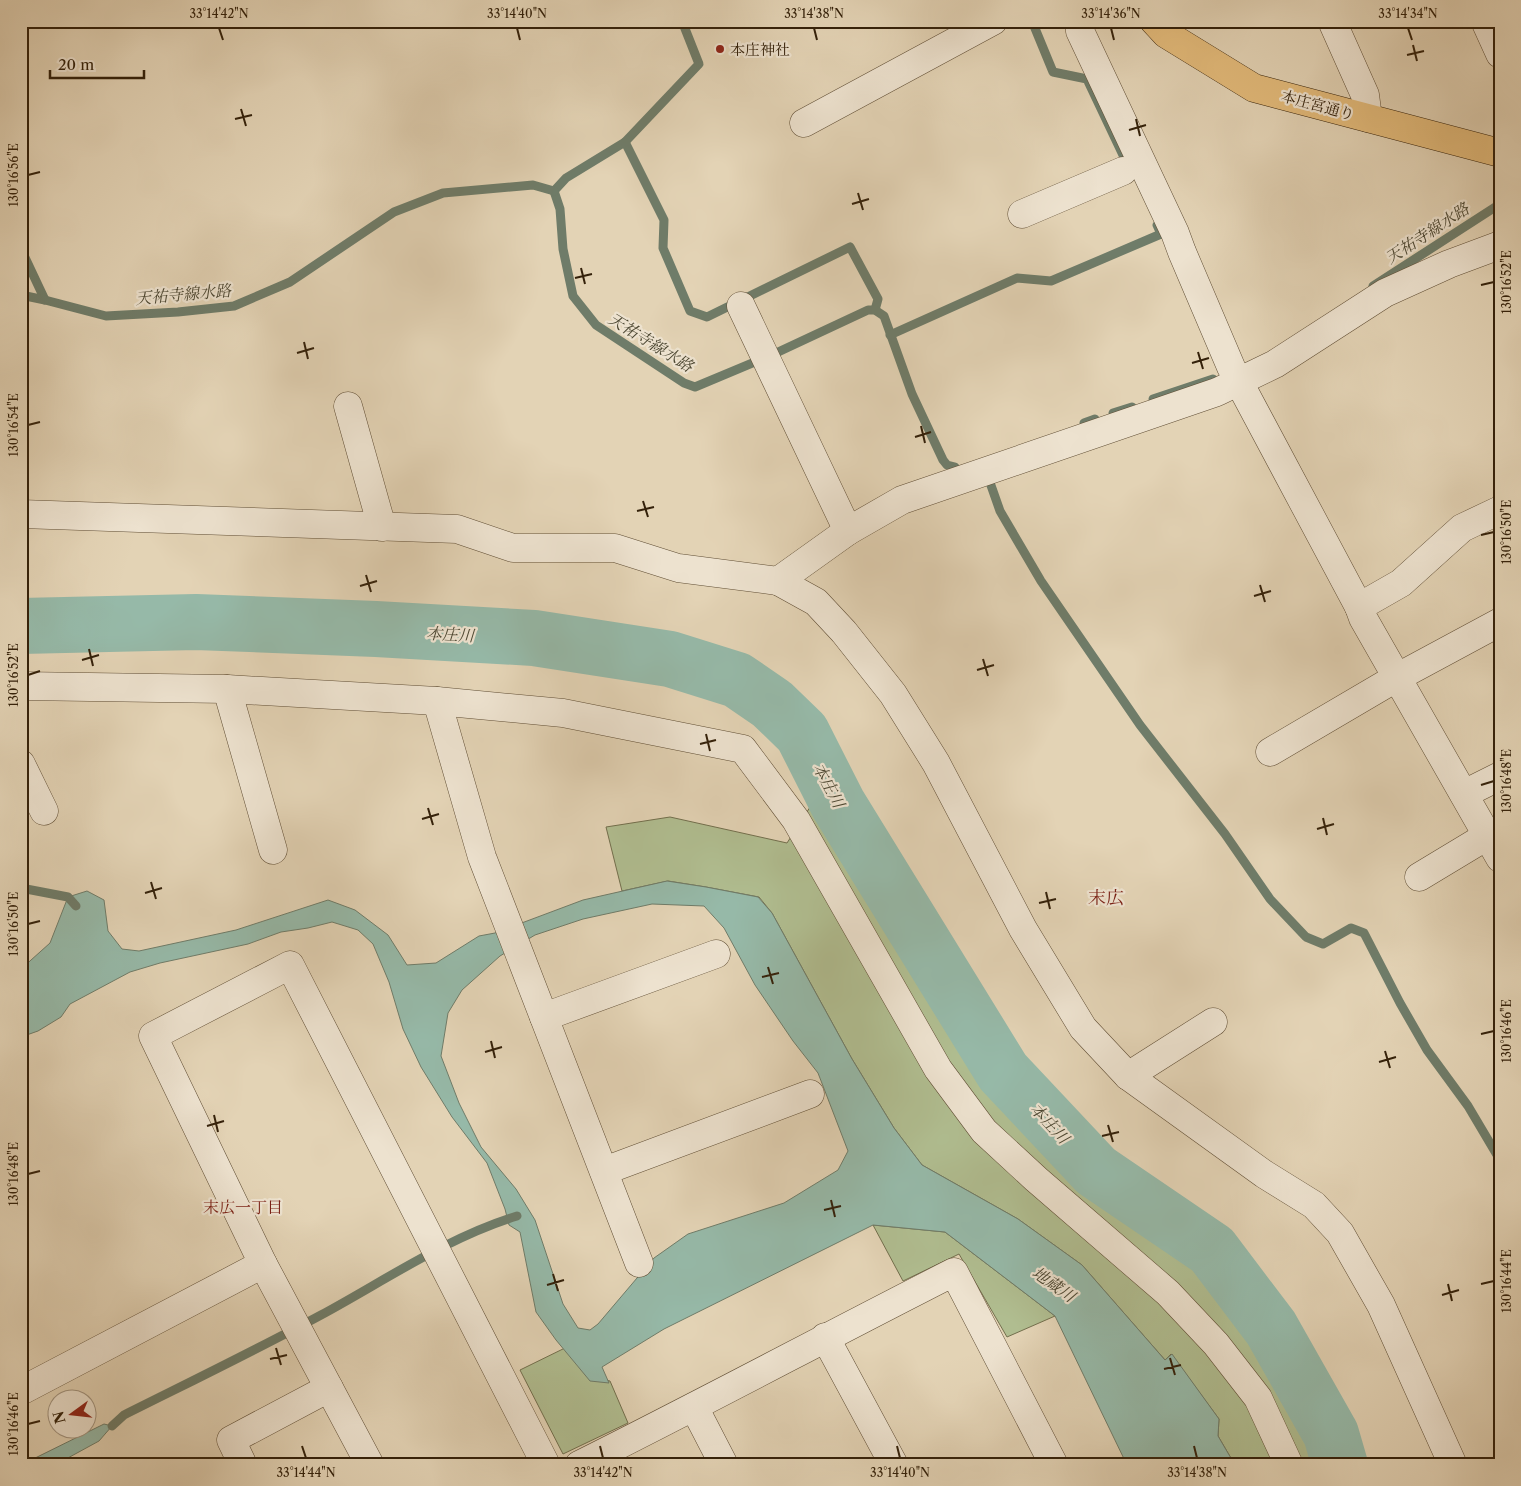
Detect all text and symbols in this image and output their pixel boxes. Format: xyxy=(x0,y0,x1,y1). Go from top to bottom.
text: 33°14'42"N xyxy=(189,6,249,21)
text: 33°14'40"N xyxy=(487,6,547,21)
text: 33°14'38"N xyxy=(784,6,844,21)
text: 33°14'36"N xyxy=(1081,6,1141,21)
text: 33°14'34"N xyxy=(1378,6,1438,21)
place label: 本庄神社 xyxy=(730,40,790,59)
marker: 本庄神社 xyxy=(714,43,726,55)
scale bar xyxy=(50,48,144,80)
text: 20 m xyxy=(58,55,94,74)
street label: 本庄宮通り xyxy=(1279,86,1357,124)
text: 130°16'56"E xyxy=(6,143,21,207)
water label: 天祐寺線水路 xyxy=(1381,198,1474,268)
text: 130°16'52"E xyxy=(1499,250,1514,314)
water label: 天祐寺線水路 xyxy=(134,280,233,308)
water label: 天祐寺線水路 xyxy=(605,308,698,376)
text: 130°16'54"E xyxy=(6,393,21,457)
text: 130°16'50"E xyxy=(1499,500,1514,564)
water label: 本庄川 xyxy=(426,623,476,645)
text: 130°16'52"E xyxy=(6,643,21,707)
text: 130°16'48"E xyxy=(1499,749,1514,813)
water label: 本庄川 xyxy=(809,759,850,813)
district label: 末広 xyxy=(1088,887,1124,909)
text: 130°16'50"E xyxy=(6,892,21,956)
text: 130°16'46"E xyxy=(1499,999,1514,1063)
water label: 本庄川 xyxy=(1026,1099,1075,1149)
text: 130°16'48"E xyxy=(6,1142,21,1206)
district label: 末広一丁目 xyxy=(203,1197,283,1217)
text: 130°16'44"E xyxy=(1499,1249,1514,1313)
water label: 地蔵川 xyxy=(1029,1262,1081,1307)
north arrow xyxy=(48,1388,98,1438)
text: 130°16'46"E xyxy=(6,1392,21,1456)
text: N xyxy=(49,1409,70,1426)
text: 33°14'44"N xyxy=(276,1465,336,1480)
text: 33°14'42"N xyxy=(573,1465,633,1480)
text: 33°14'40"N xyxy=(870,1465,930,1480)
text: 33°14'38"N xyxy=(1167,1465,1227,1480)

